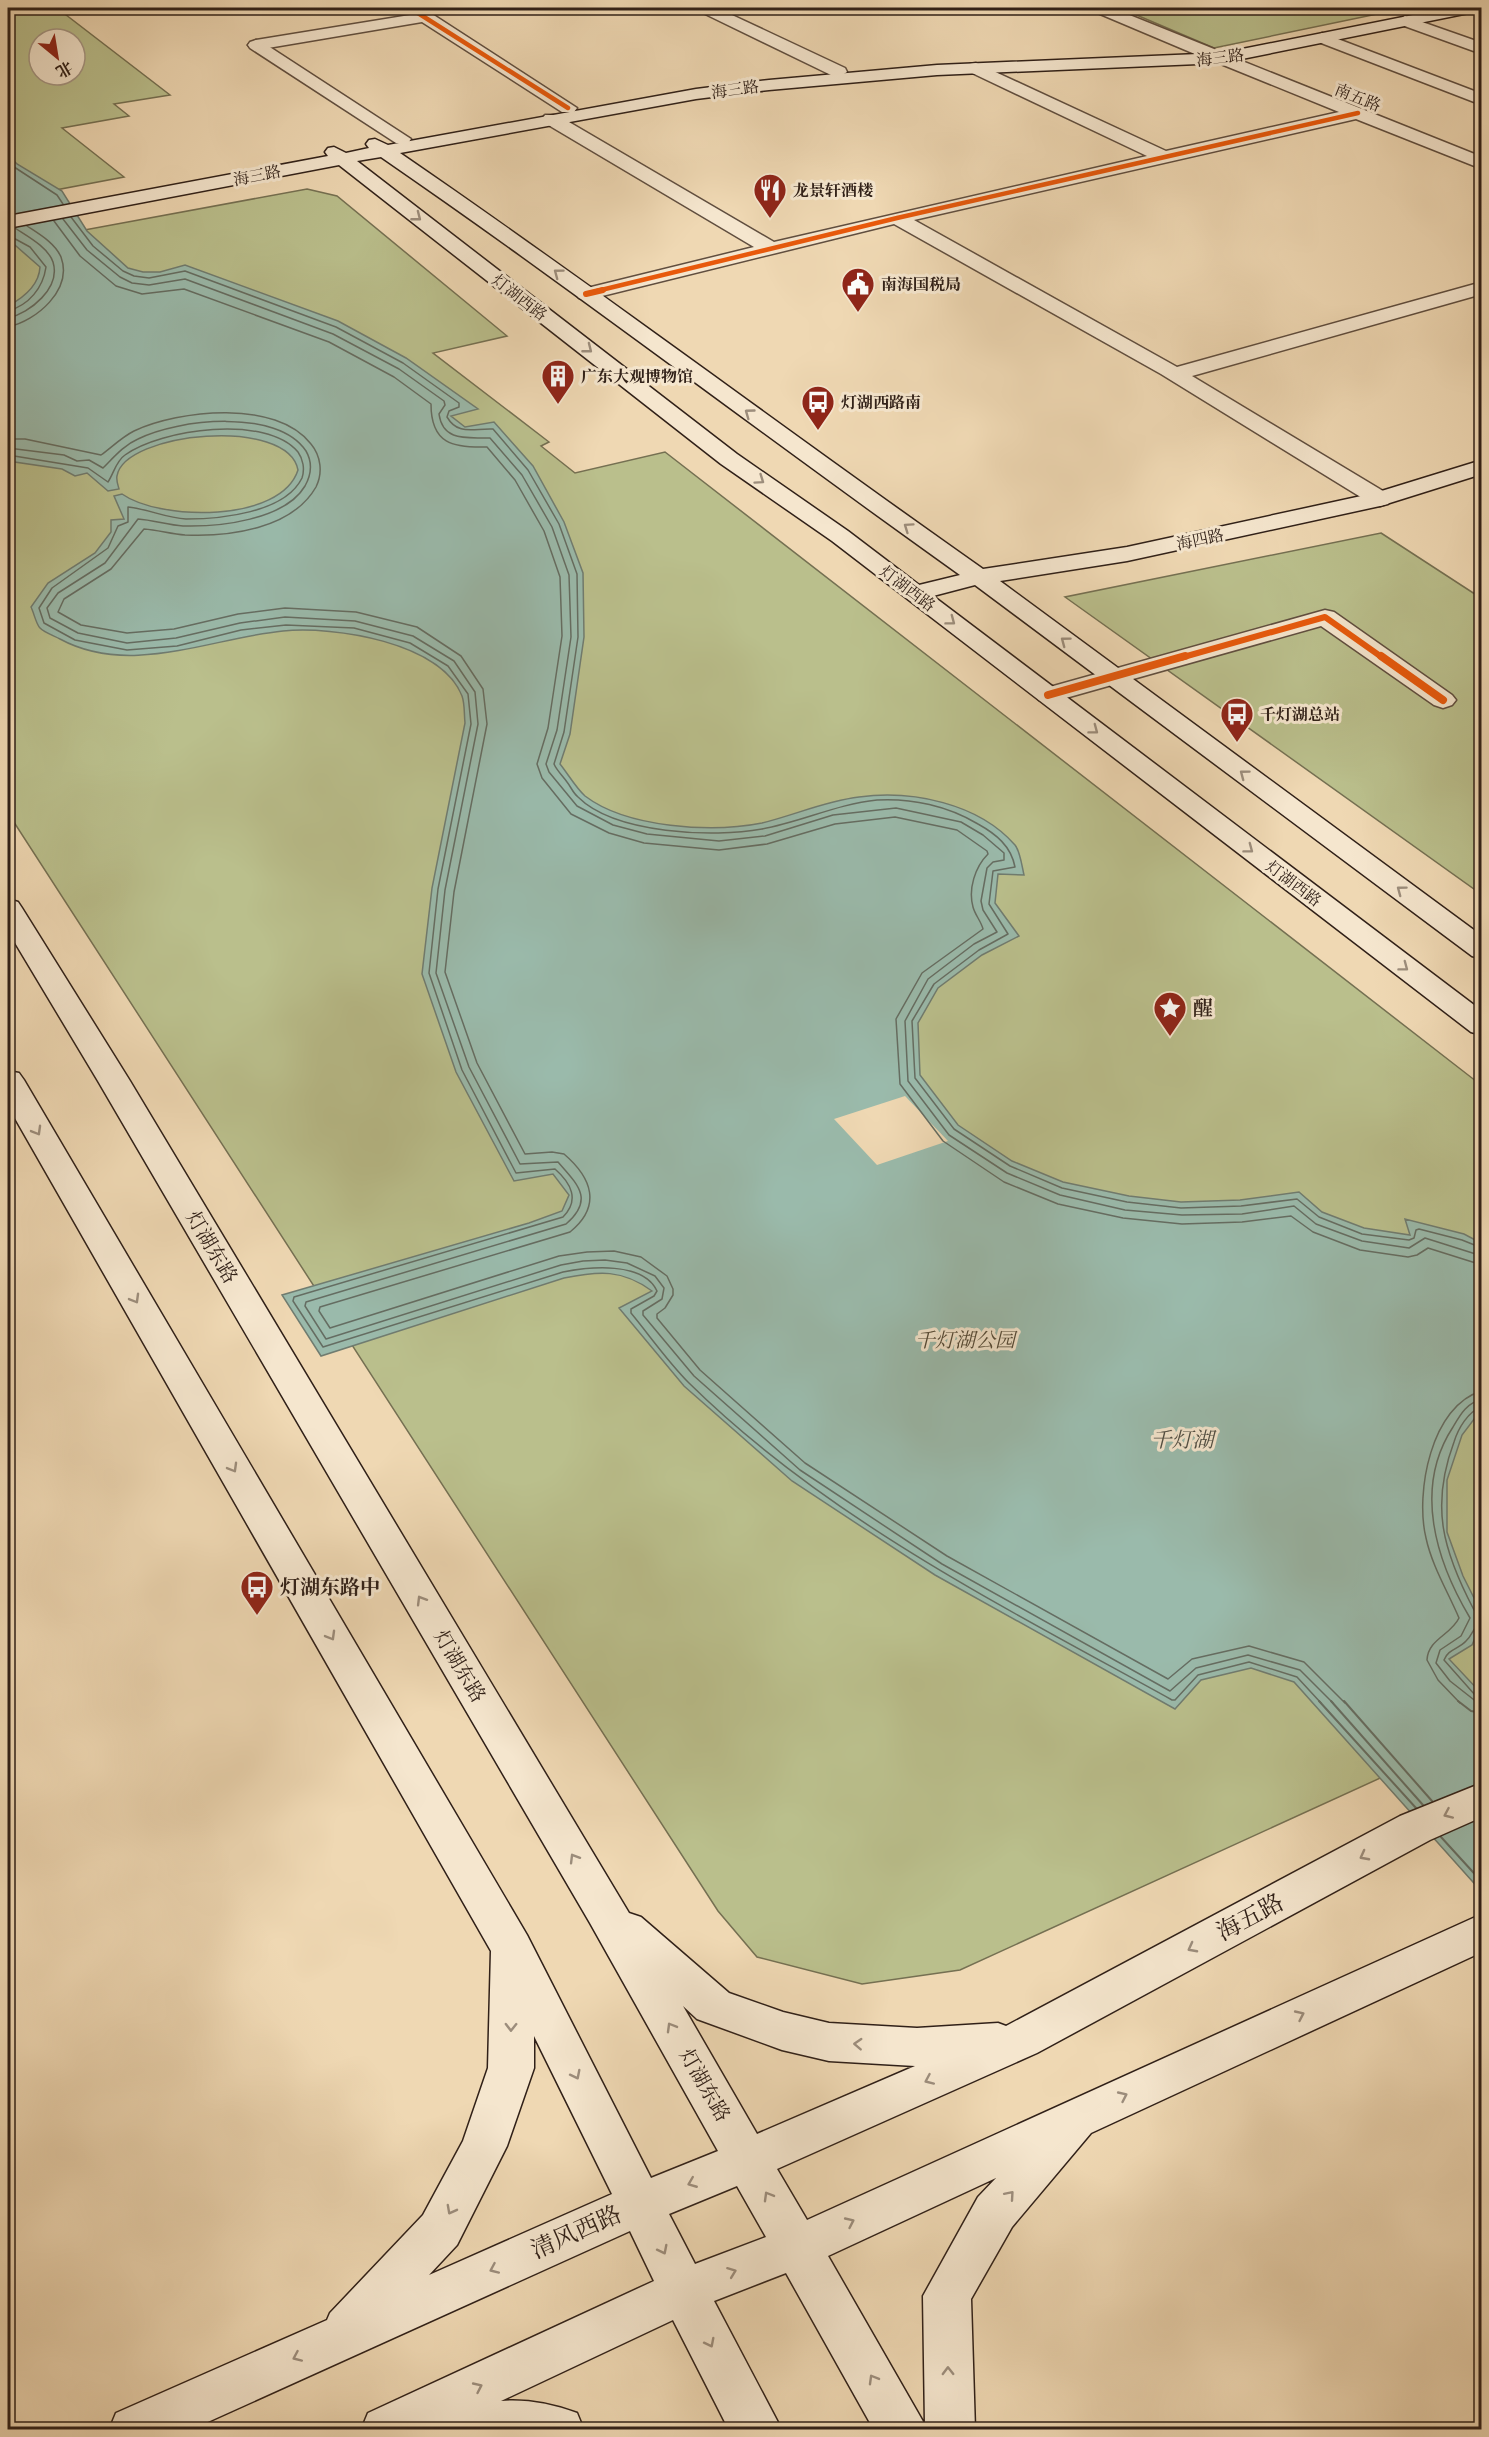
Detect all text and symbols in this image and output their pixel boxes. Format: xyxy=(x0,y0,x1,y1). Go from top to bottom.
north arrow xyxy=(27,27,87,87)
street label: 海三路 xyxy=(1195,42,1245,72)
text: 北 xyxy=(52,56,77,84)
street label: 海三路 xyxy=(710,74,760,104)
street label: 南五路 xyxy=(1331,77,1385,117)
street label: 海三路 xyxy=(231,159,283,191)
restaurant icon: 龙景轩酒楼 xyxy=(752,172,788,219)
place label: 龙景轩酒楼 xyxy=(793,178,873,202)
one-way arrow xyxy=(410,210,421,221)
public building icon: 南海国税局 xyxy=(840,266,876,313)
street label: 灯湖西路 xyxy=(487,268,553,326)
one-way arrow xyxy=(553,270,564,281)
place label: 南海国税局 xyxy=(881,272,961,296)
one-way arrow xyxy=(581,342,592,353)
building icon: 广东大观博物馆 xyxy=(540,358,576,405)
place label: 广东大观博物馆 xyxy=(581,364,693,388)
bus stop icon: 灯湖西路南 xyxy=(800,384,836,431)
place label: 灯湖西路南 xyxy=(841,390,921,414)
one-way arrow xyxy=(744,410,755,421)
one-way arrow xyxy=(753,473,764,484)
street label: 海四路 xyxy=(1174,522,1226,556)
one-way arrow xyxy=(903,523,914,534)
street label: 灯湖西路 xyxy=(875,559,941,617)
one-way arrow xyxy=(944,613,955,624)
one-way arrow xyxy=(1061,638,1072,649)
bus stop icon: 千灯湖总站 xyxy=(1219,696,1255,743)
place label: 千灯湖总站 xyxy=(1260,702,1340,726)
one-way arrow xyxy=(1088,723,1099,734)
one-way arrow xyxy=(1240,770,1251,781)
one-way arrow xyxy=(1243,842,1254,853)
street label: 灯湖西路 xyxy=(1261,854,1327,912)
one-way arrow xyxy=(1396,886,1407,897)
one-way arrow xyxy=(1398,960,1409,971)
place icon: 醒 xyxy=(1152,990,1188,1037)
place label: 醒 xyxy=(1193,993,1213,1022)
one-way arrow xyxy=(30,1125,41,1135)
street label: 灯湖东路 xyxy=(179,1205,245,1288)
one-way arrow xyxy=(128,1293,139,1303)
park label: 千灯湖公园 xyxy=(915,1325,1018,1354)
water label: 千灯湖 xyxy=(1151,1424,1217,1455)
one-way arrow xyxy=(226,1462,237,1472)
bus stop icon: 灯湖东路中 xyxy=(239,1569,275,1616)
place label: 灯湖东路中 xyxy=(280,1572,380,1601)
one-way arrow xyxy=(417,1596,428,1606)
street label: 灯湖东路 xyxy=(427,1624,493,1707)
one-way arrow xyxy=(324,1630,335,1641)
one-way arrow xyxy=(1444,1807,1455,1819)
one-way arrow xyxy=(1359,1849,1370,1860)
one-way arrow xyxy=(569,1854,581,1864)
street label: 海五路 xyxy=(1210,1884,1290,1949)
one-way arrow xyxy=(1188,1941,1198,1952)
one-way arrow xyxy=(1294,2010,1305,2022)
one-way arrow xyxy=(505,2023,517,2032)
one-way arrow xyxy=(667,2023,679,2033)
one-way arrow xyxy=(853,2037,862,2050)
street label: 灯湖东路 xyxy=(673,2043,738,2127)
one-way arrow xyxy=(569,2069,580,2080)
one-way arrow xyxy=(924,2073,935,2085)
one-way arrow xyxy=(1116,2092,1127,2104)
one-way arrow xyxy=(687,2176,698,2188)
one-way arrow xyxy=(1003,2191,1014,2202)
one-way arrow xyxy=(764,2192,776,2202)
street label: 清风西路 xyxy=(525,2196,627,2267)
one-way arrow xyxy=(446,2203,458,2214)
one-way arrow xyxy=(844,2218,855,2230)
one-way arrow xyxy=(656,2243,667,2254)
one-way arrow xyxy=(490,2262,501,2274)
one-way arrow xyxy=(726,2267,737,2280)
one-way arrow xyxy=(703,2337,714,2348)
one-way arrow xyxy=(292,2350,303,2362)
one-way arrow xyxy=(942,2367,954,2376)
one-way arrow xyxy=(868,2375,880,2385)
one-way arrow xyxy=(471,2382,482,2394)

